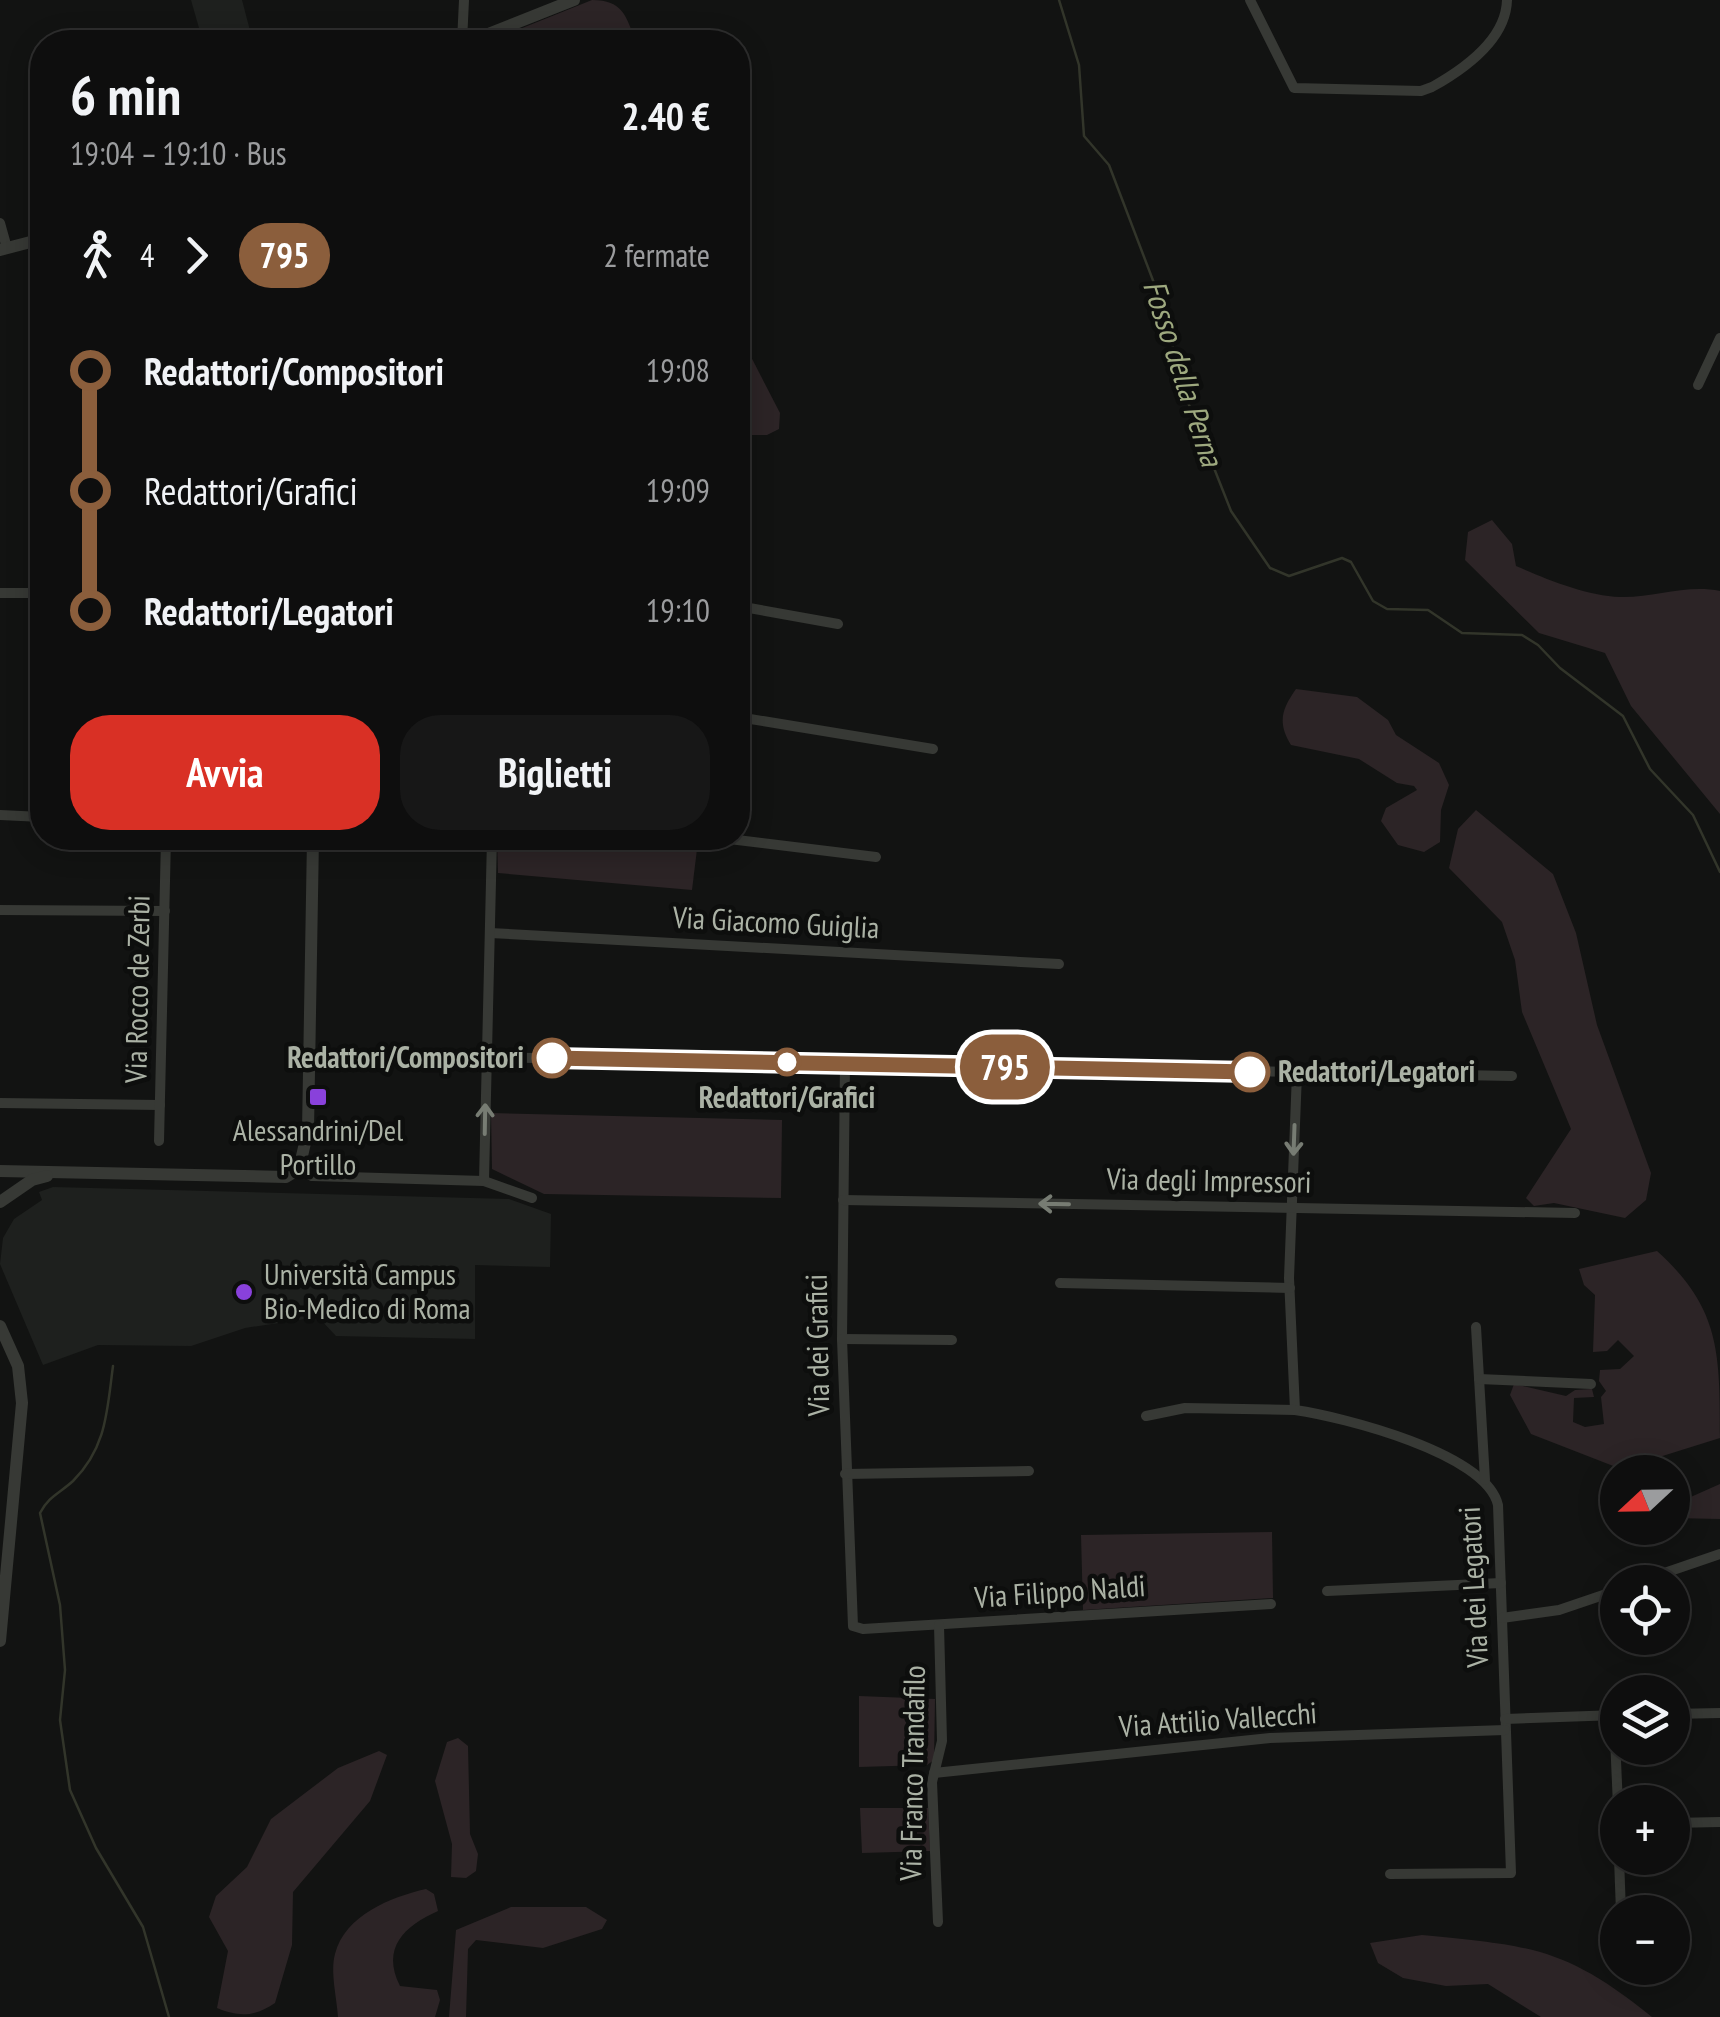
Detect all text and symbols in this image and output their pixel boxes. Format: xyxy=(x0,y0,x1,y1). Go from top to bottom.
text: 6 min xyxy=(70,59,181,130)
text: 2.40 € xyxy=(621,91,710,140)
text: 19:04 – 19:10 · Bus xyxy=(70,132,287,174)
icon: walk xyxy=(70,228,125,283)
icon: forward xyxy=(169,228,224,283)
text: 795 xyxy=(259,232,310,278)
text: 4 xyxy=(140,234,154,276)
text: 2 fermate xyxy=(603,234,710,276)
water label: Fosso della Perna xyxy=(1134,274,1234,473)
text: Redattori/Compositori xyxy=(144,346,444,395)
text: 19:08 xyxy=(646,349,710,391)
text: Redattori/Grafici xyxy=(144,466,358,515)
text: 19:09 xyxy=(646,469,710,511)
text: Redattori/Legatori xyxy=(144,586,394,635)
text: 19:10 xyxy=(646,589,710,631)
button: Avvia xyxy=(70,715,380,830)
button: Biglietti xyxy=(400,715,710,830)
street label: Via Rocco de Zerbi xyxy=(115,895,158,1084)
street label: Via Giacomo Guiglia xyxy=(671,897,880,946)
line badge: 795 xyxy=(948,1034,1062,1100)
place label: Redattori/Compositori xyxy=(287,1037,524,1076)
marker: Redattori/Compositori xyxy=(533,1039,571,1077)
text: 795 xyxy=(980,1044,1030,1090)
marker: Redattori/Grafici xyxy=(774,1049,800,1075)
place label: Redattori/Legatori xyxy=(1278,1051,1475,1090)
marker: Redattori/Legatori xyxy=(1231,1053,1269,1091)
place label: Redattori/Grafici xyxy=(699,1077,875,1116)
marker: Alessandrini/Del Portillo xyxy=(307,1086,329,1108)
one-way arrow xyxy=(476,1104,494,1136)
place label: Alessandrini/Del Portillo xyxy=(233,1110,403,1183)
one-way arrow xyxy=(1284,1124,1303,1156)
street label: Via degli Impressori xyxy=(1105,1158,1312,1201)
one-way arrow xyxy=(1038,1194,1070,1213)
place label: Università Campus Bio-Medico di Roma xyxy=(264,1254,470,1327)
street label: Via dei Grafici xyxy=(796,1274,837,1418)
marker: Università Campus Bio-Medico di Roma xyxy=(233,1281,255,1303)
north arrow xyxy=(1600,1455,1690,1545)
map controls xyxy=(1600,1455,1690,1985)
street label: Via dei Legatori xyxy=(1449,1506,1496,1669)
street label: Via Filippo Naldi xyxy=(972,1565,1147,1616)
button: locate xyxy=(1600,1565,1690,1655)
street label: Via Franco Trandafilo xyxy=(890,1665,933,1882)
button: layers xyxy=(1600,1675,1690,1765)
street label: Via Attilio Vallecchi xyxy=(1117,1692,1318,1745)
button: + xyxy=(1600,1785,1690,1875)
button: − xyxy=(1600,1895,1690,1985)

